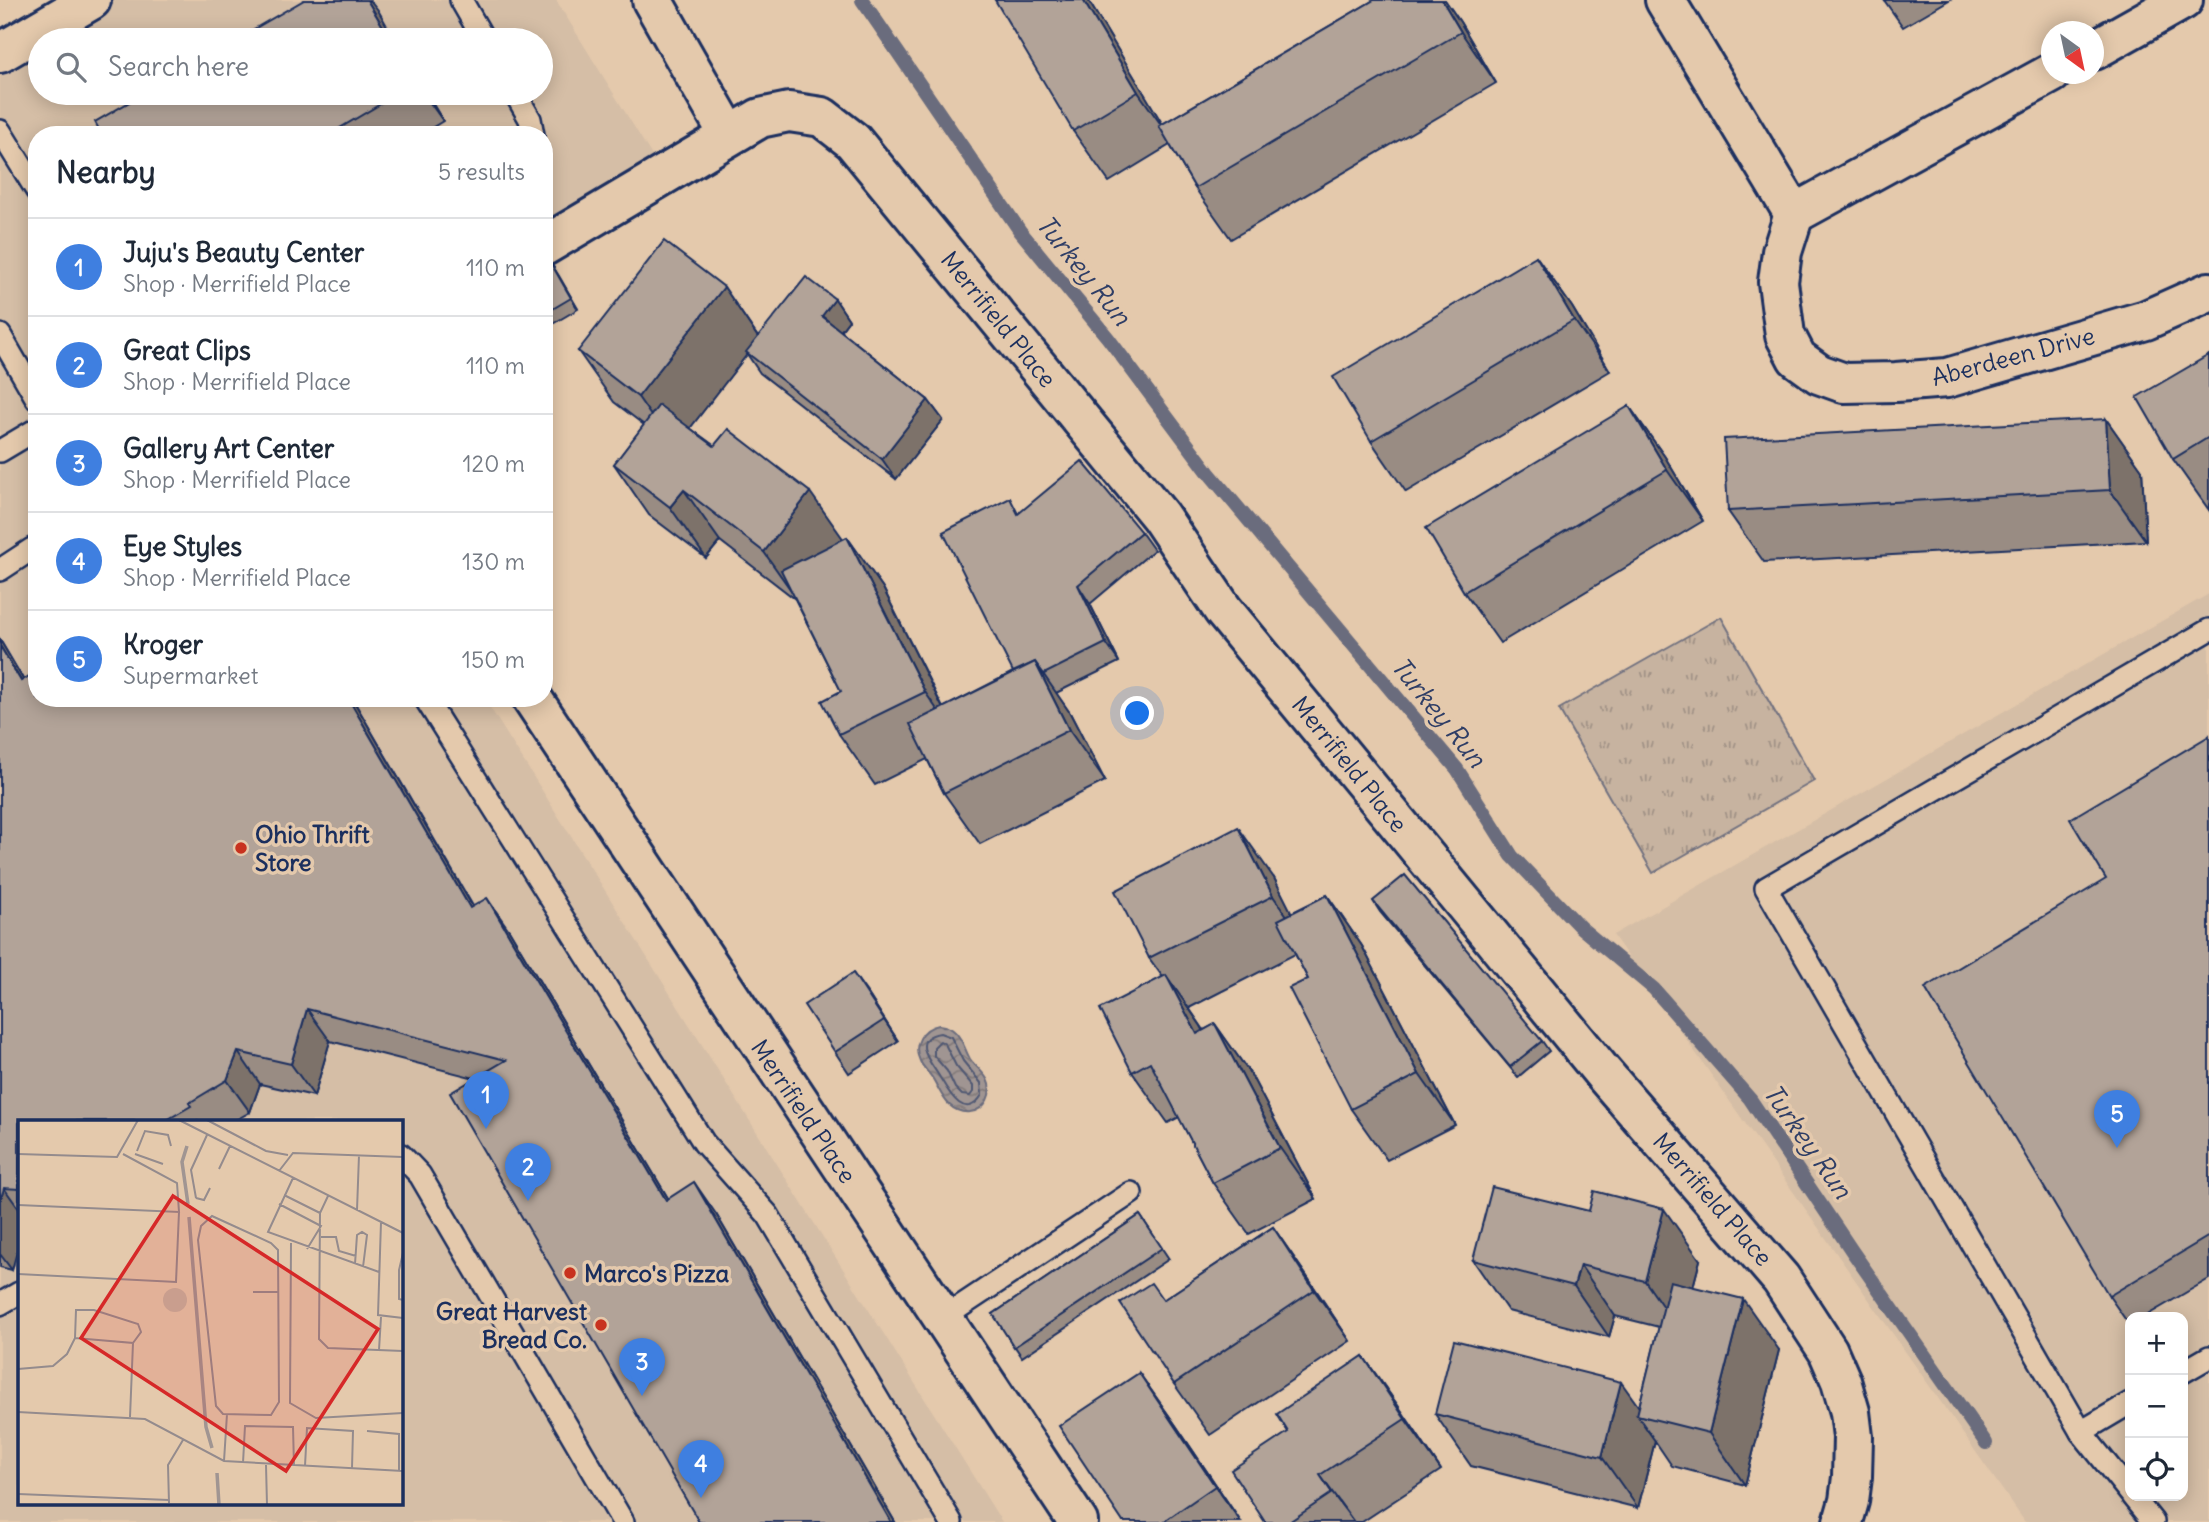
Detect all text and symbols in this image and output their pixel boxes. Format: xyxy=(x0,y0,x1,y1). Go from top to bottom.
north arrow xyxy=(2041,21,2104,84)
search box xyxy=(28,28,553,105)
icon: search xyxy=(52,48,90,86)
text: Search here xyxy=(108,50,249,83)
text: Nearby xyxy=(56,153,156,191)
text: 5 results xyxy=(438,157,525,186)
water label: Turkey Run xyxy=(1030,208,1139,332)
text: Juju's Beauty Center xyxy=(123,236,364,269)
street label: Merrifield Place xyxy=(935,245,1063,393)
text: 1 xyxy=(74,253,84,282)
text: 110 m xyxy=(466,253,525,282)
text: Shop · Merrifield Place xyxy=(123,269,351,298)
street label: Aberdeen Drive xyxy=(1928,320,2098,392)
text: Great Clips xyxy=(123,334,251,367)
text: 2 xyxy=(73,351,85,380)
text: 110 m xyxy=(466,351,525,380)
text: Shop · Merrifield Place xyxy=(123,367,351,396)
text: Gallery Art Center xyxy=(123,432,334,465)
text: 3 xyxy=(72,449,86,478)
text: 120 m xyxy=(462,449,525,478)
text: Shop · Merrifield Place xyxy=(123,465,351,494)
text: Eye Styles xyxy=(123,530,242,563)
text: 4 xyxy=(72,547,86,576)
text: 130 m xyxy=(462,547,525,576)
text: Shop · Merrifield Place xyxy=(123,563,351,592)
text: Kroger xyxy=(123,628,203,661)
text: 5 xyxy=(72,645,86,674)
text: 150 m xyxy=(462,645,525,674)
water label: Turkey Run xyxy=(1385,650,1494,774)
text: Supermarket xyxy=(123,661,259,690)
street label: Merrifield Place xyxy=(1286,690,1414,838)
your location xyxy=(1120,696,1154,730)
place label: Ohio Thrift Store xyxy=(255,819,370,877)
marker: Ohio Thrift Store xyxy=(233,840,249,856)
street label: Merrifield Place xyxy=(745,1034,863,1188)
pin: 1 xyxy=(463,1071,509,1129)
water label: Turkey Run xyxy=(1757,1077,1860,1205)
pin: 5 xyxy=(2094,1090,2140,1148)
inset map xyxy=(18,1120,402,1504)
street label: Merrifield Place xyxy=(1647,1126,1779,1272)
pin: 2 xyxy=(505,1143,551,1201)
place label: Marco's Pizza xyxy=(584,1258,729,1288)
marker: Marco's Pizza xyxy=(562,1265,578,1281)
place label: Great Harvest Bread Co. xyxy=(436,1296,588,1354)
map controls xyxy=(2125,1312,2188,1501)
button: + xyxy=(2125,1312,2188,1375)
marker: Great Harvest Bread Co. xyxy=(593,1317,609,1333)
pin: 3 xyxy=(619,1338,665,1396)
button: − xyxy=(2125,1375,2188,1438)
button: locate xyxy=(2125,1438,2188,1501)
pin: 4 xyxy=(678,1440,724,1498)

